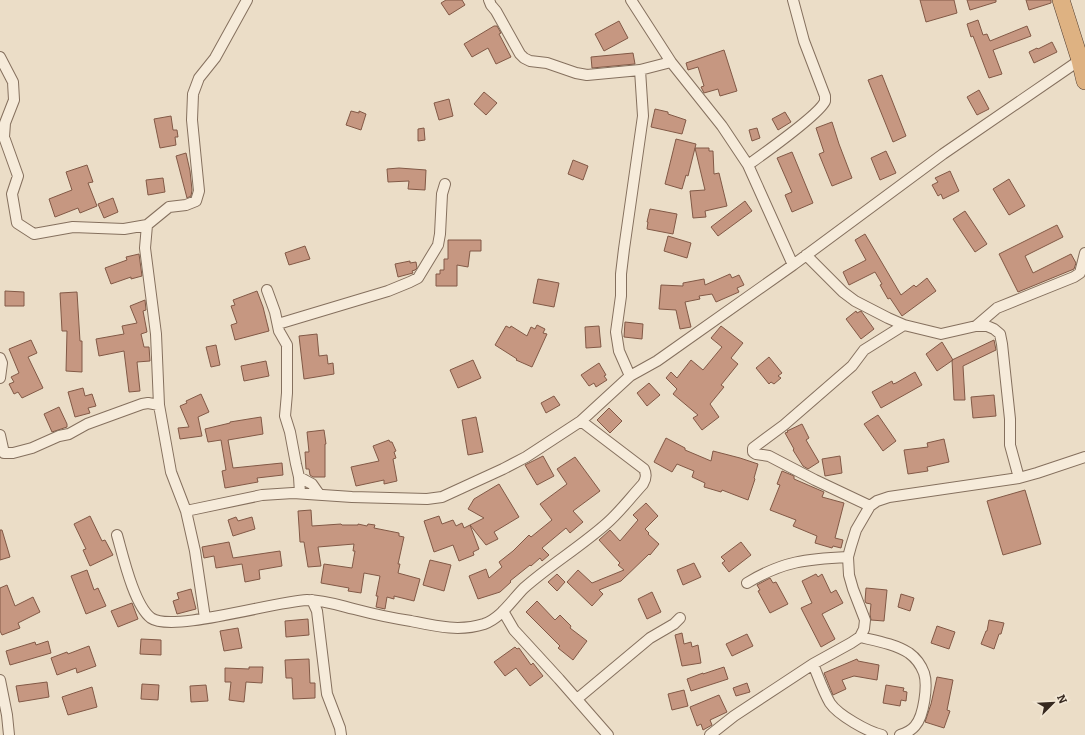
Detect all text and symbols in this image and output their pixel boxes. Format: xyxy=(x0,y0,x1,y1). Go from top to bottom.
north arrow xyxy=(1033,683,1073,723)
text: N xyxy=(1054,693,1070,706)

